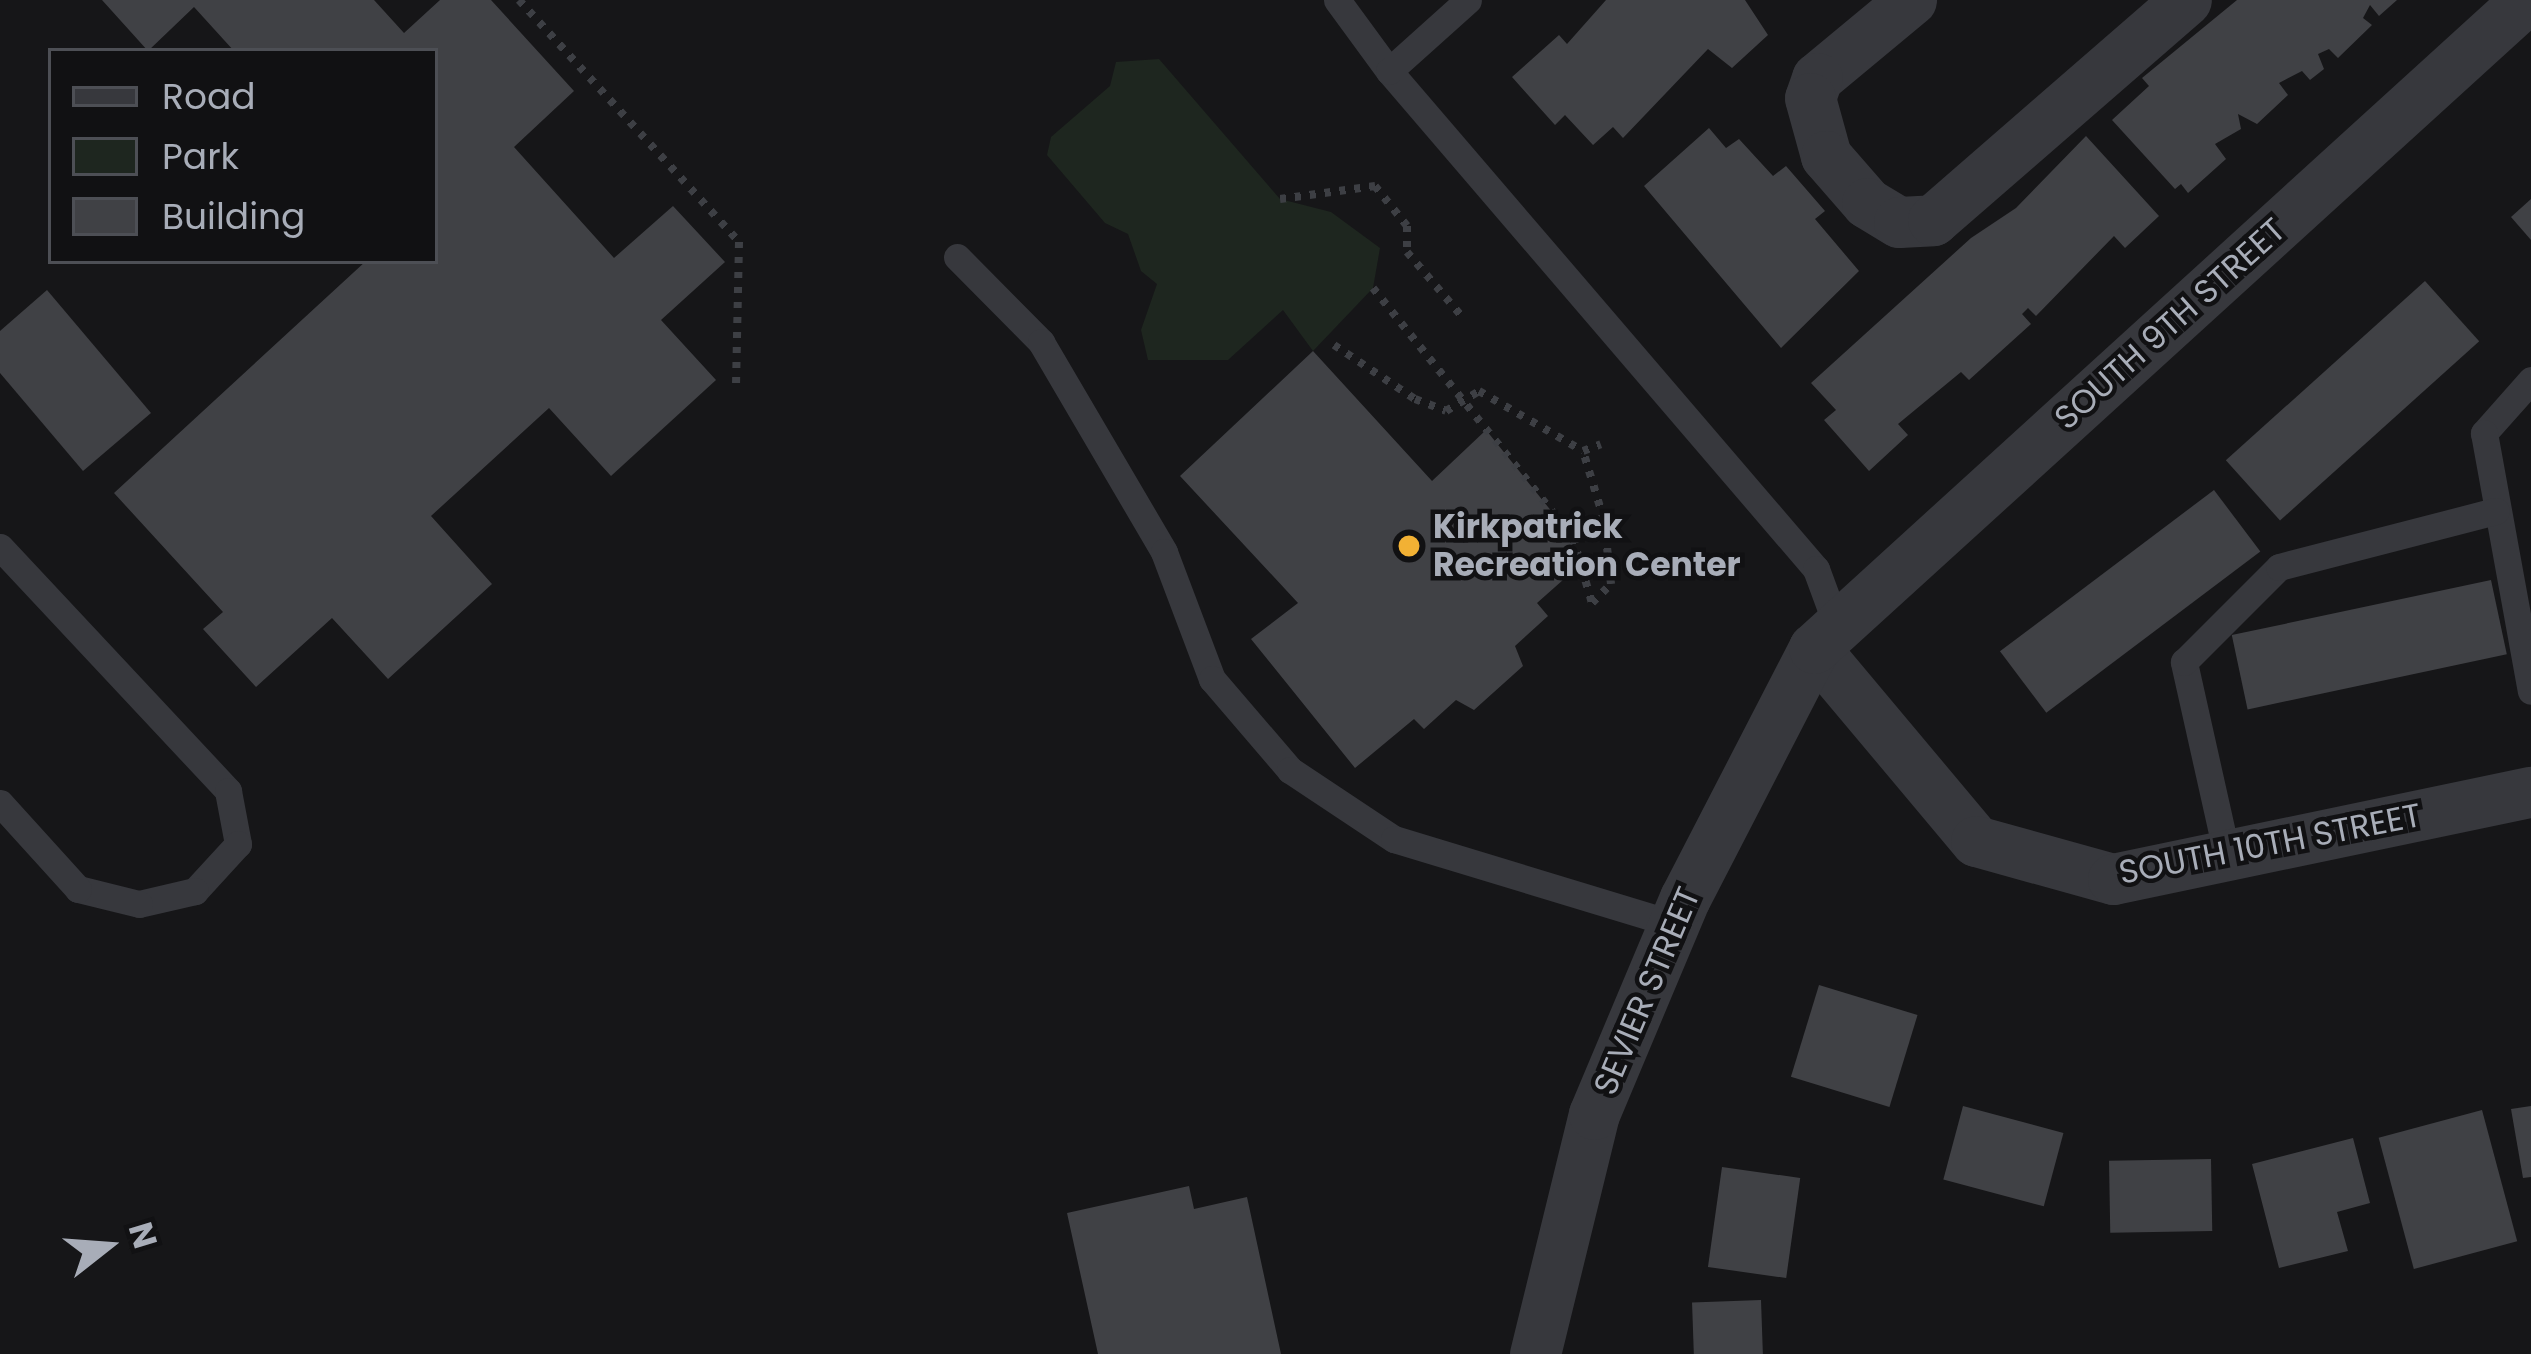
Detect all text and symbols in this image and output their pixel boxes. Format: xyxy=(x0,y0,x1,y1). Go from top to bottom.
legend xyxy=(48,48,438,264)
text: Road xyxy=(162,71,256,122)
text: Park xyxy=(162,131,239,182)
text: Building xyxy=(162,191,305,242)
street label: SOUTH 9TH STREET xyxy=(2047,210,2293,438)
place label: Kirkpatrick Recreation Center xyxy=(1433,507,1741,585)
marker: Kirkpatrick Recreation Center xyxy=(1396,533,1422,559)
street label: SOUTH 10TH STREET xyxy=(2116,795,2424,893)
street label: SEVIER STREET xyxy=(1585,881,1709,1101)
north arrow xyxy=(48,1186,168,1306)
text: N xyxy=(117,1217,169,1254)

